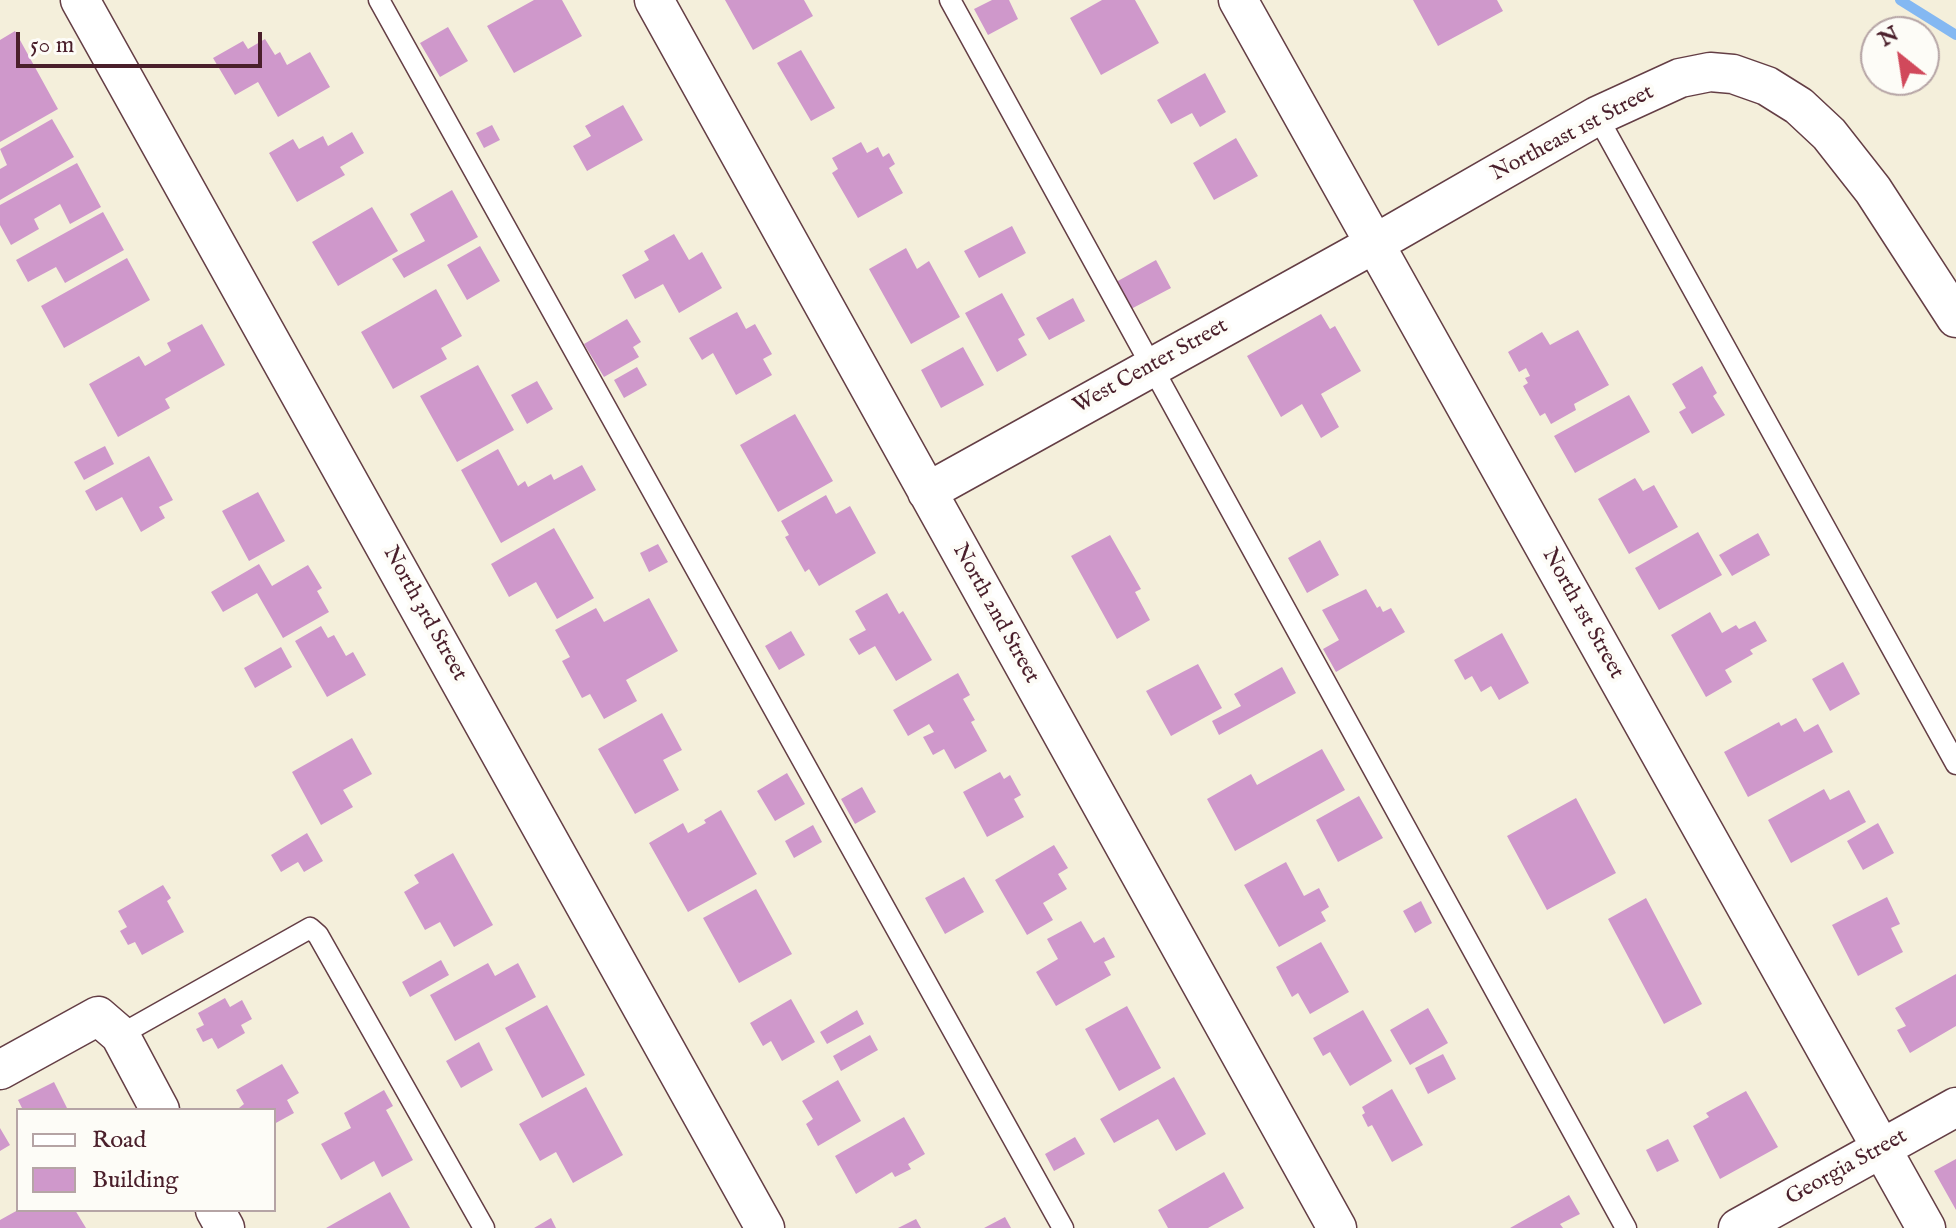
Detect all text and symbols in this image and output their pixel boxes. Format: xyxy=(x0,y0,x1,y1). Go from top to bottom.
scale bar xyxy=(20,16,266,66)
north arrow xyxy=(1860,16,1940,96)
text: N xyxy=(1874,20,1904,54)
text: 50 m xyxy=(30,30,74,61)
street label: Northeast 1st Street xyxy=(1487,80,1659,188)
street label: West Center Street xyxy=(1069,314,1233,420)
street label: North 2nd Street xyxy=(946,540,1044,688)
street label: North 3rd Street xyxy=(376,542,472,686)
street label: North 1st Street xyxy=(1535,544,1629,684)
legend xyxy=(16,1108,276,1212)
street label: Georgia Street xyxy=(1782,1124,1912,1212)
text: Road xyxy=(92,1125,146,1156)
text: Building xyxy=(92,1165,178,1196)

